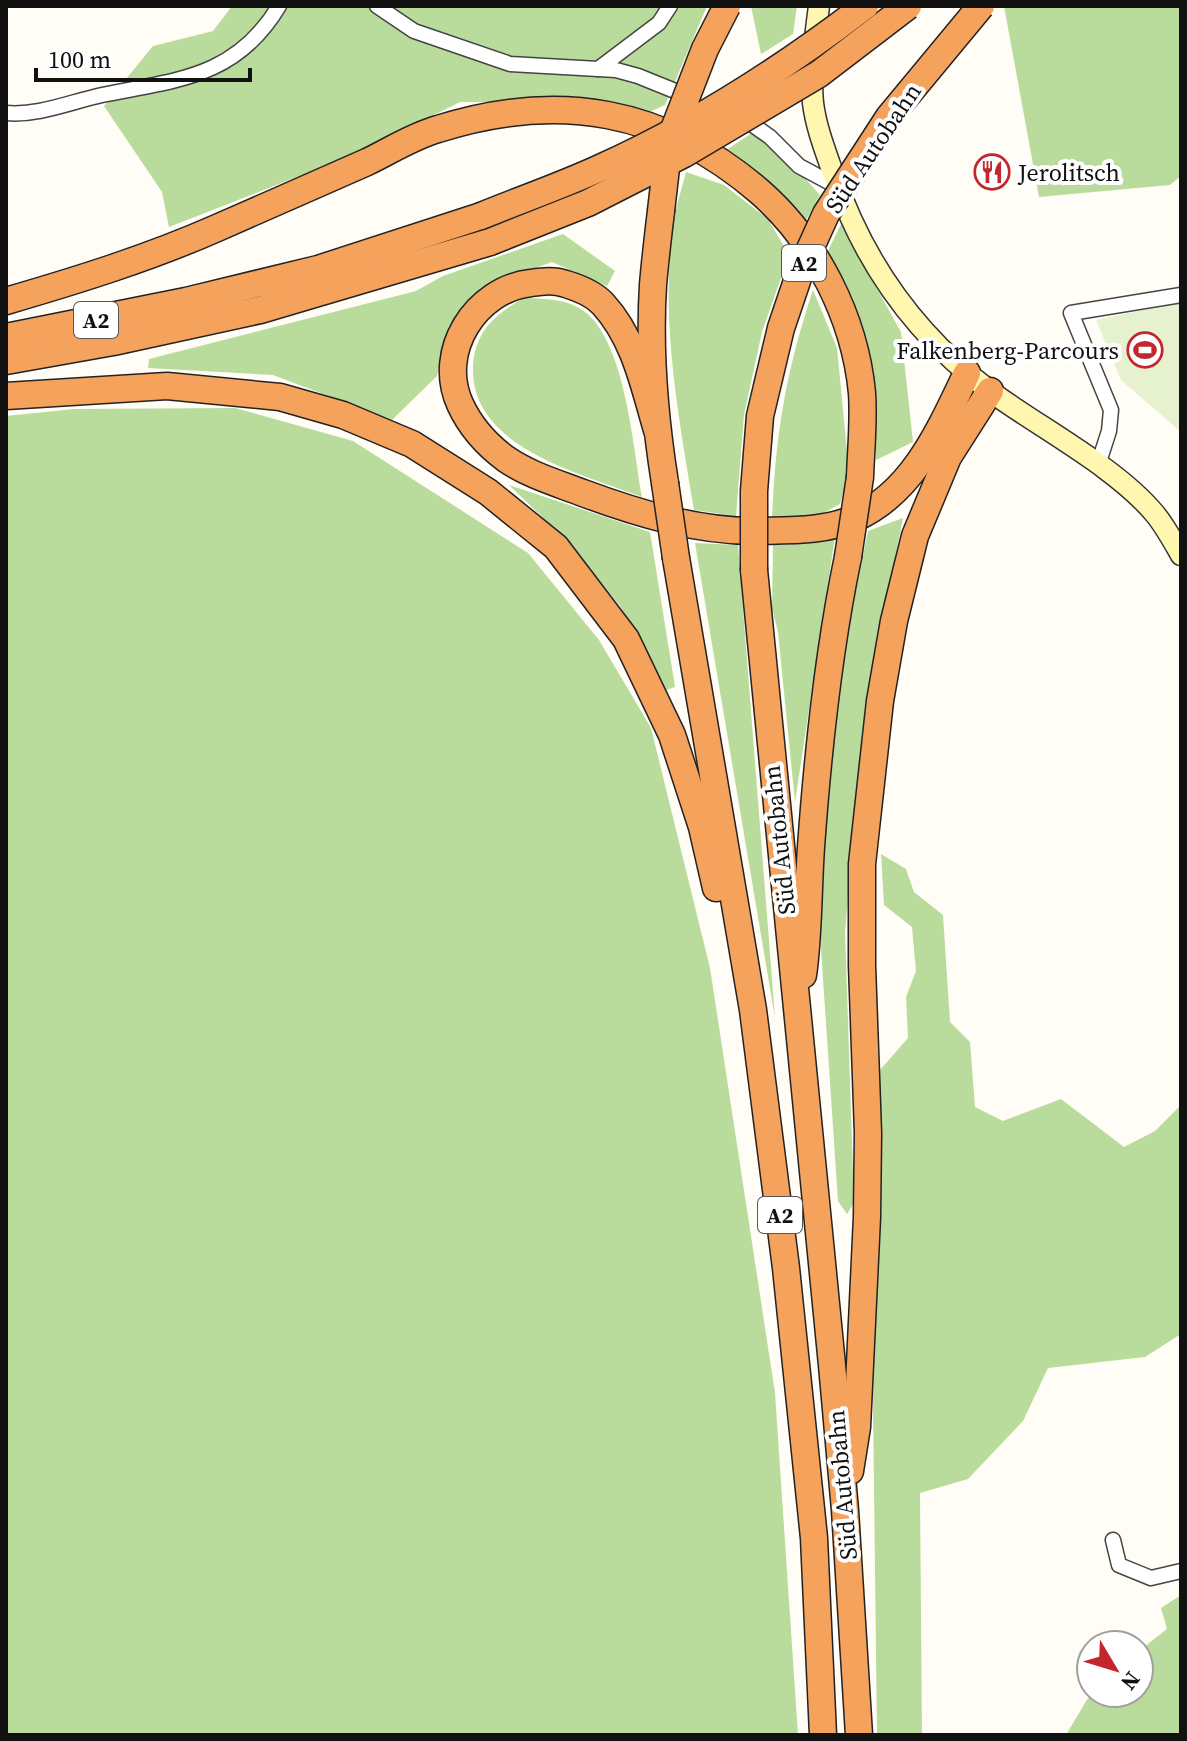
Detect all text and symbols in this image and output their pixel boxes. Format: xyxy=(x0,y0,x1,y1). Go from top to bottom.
scale bar xyxy=(36,32,250,82)
text: 100 m xyxy=(48,43,111,76)
street label: Süd Autobahn xyxy=(817,77,929,219)
restaurant icon: Jerolitsch xyxy=(973,153,1011,191)
place label: Jerolitsch xyxy=(1017,156,1120,189)
road number: A2 xyxy=(782,245,826,281)
road number: A2 xyxy=(74,302,118,338)
sports icon: Falkenberg-Parcours xyxy=(1126,331,1164,369)
place label: Falkenberg-Parcours xyxy=(896,334,1119,367)
street label: Süd Autobahn xyxy=(755,764,803,916)
road number: A2 xyxy=(758,1197,802,1233)
street label: Süd Autobahn xyxy=(819,1409,865,1561)
north arrow xyxy=(1075,1629,1155,1709)
text: N xyxy=(1114,1666,1148,1697)

